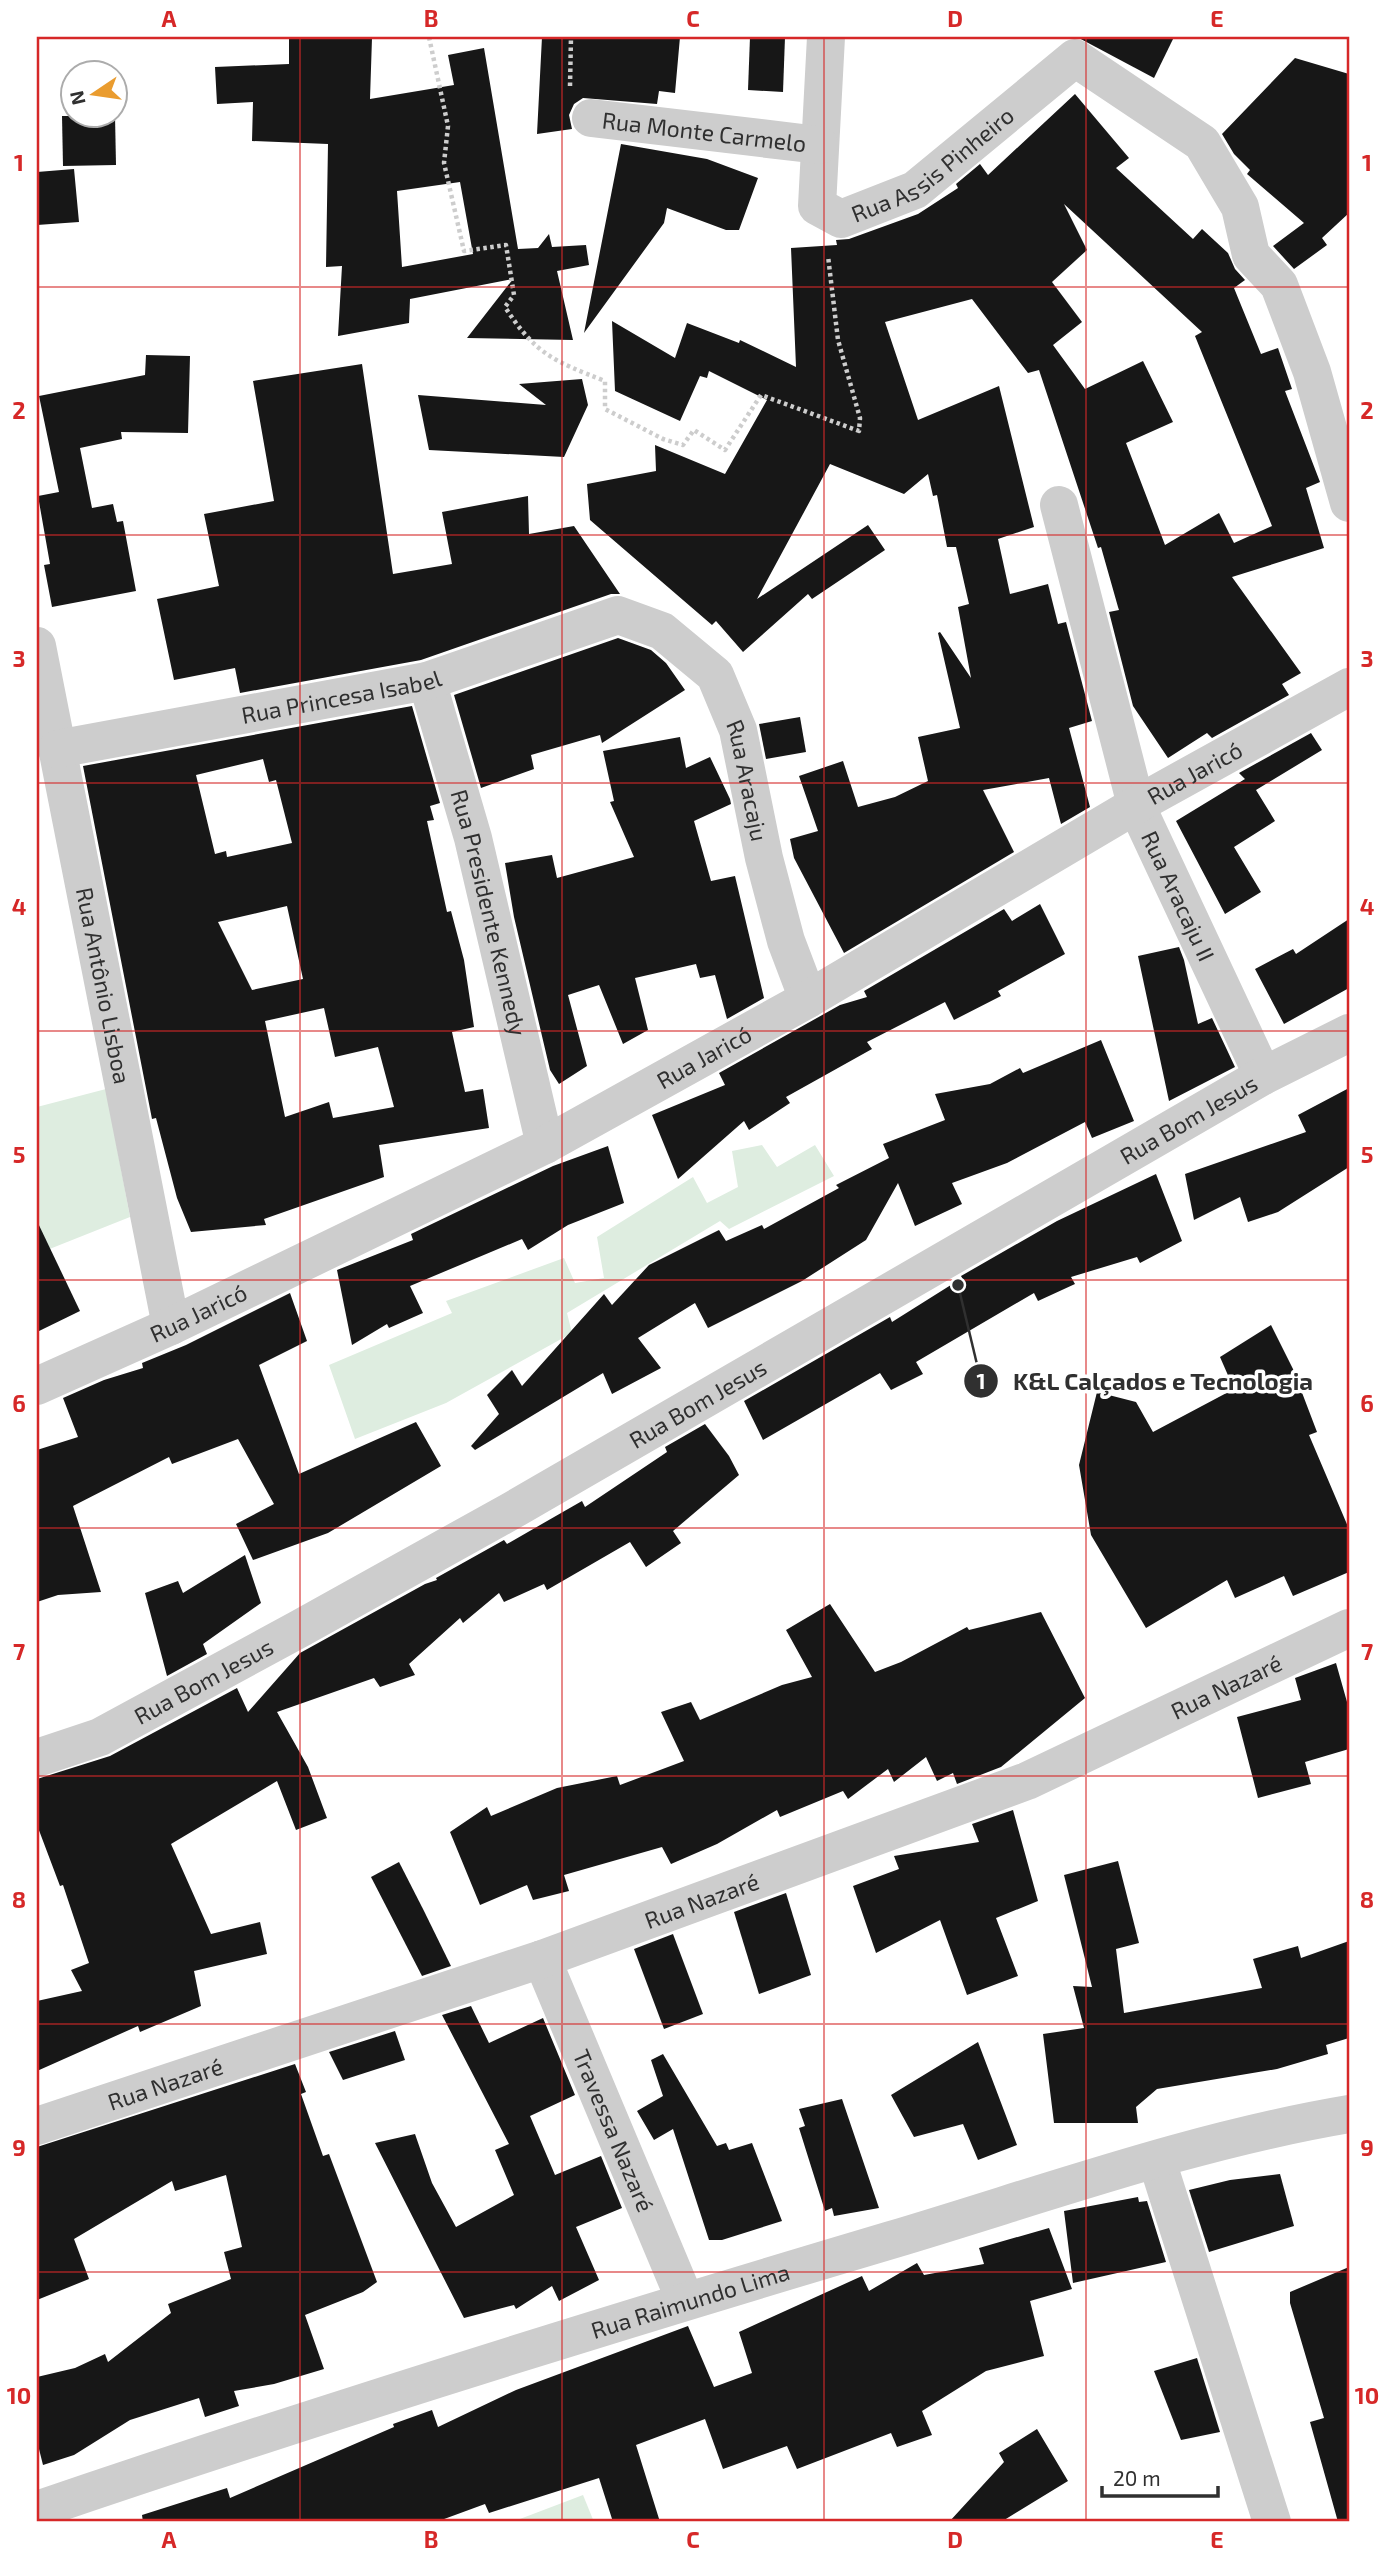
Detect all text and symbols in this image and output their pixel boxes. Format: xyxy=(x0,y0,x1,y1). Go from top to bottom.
text: A xyxy=(161,4,177,32)
text: B xyxy=(424,4,438,32)
text: C xyxy=(686,4,700,32)
text: D xyxy=(947,4,963,32)
text: E xyxy=(1210,4,1224,32)
north arrow xyxy=(60,60,130,130)
text: N xyxy=(64,89,90,107)
street label: Rua Assis Pinheiro xyxy=(847,101,1019,228)
street label: Rua Monte Carmelo xyxy=(601,105,808,157)
text: 1 xyxy=(14,148,24,176)
text: 1 xyxy=(1362,148,1372,176)
text: 2 xyxy=(12,396,26,424)
text: 2 xyxy=(1360,396,1374,424)
text: 3 xyxy=(12,644,26,672)
text: 3 xyxy=(1360,644,1374,672)
street label: Rua Princesa Isabel xyxy=(239,663,445,729)
street label: Rua Aracaju xyxy=(721,715,774,844)
street label: Rua Jaricó xyxy=(1142,735,1247,810)
street label: Rua Presidente Kennedy xyxy=(446,786,533,1039)
street label: Rua Aracaju II xyxy=(1136,826,1221,965)
street label: Rua Antônio Lisboa xyxy=(71,885,137,1086)
text: 4 xyxy=(12,892,26,920)
text: 4 xyxy=(1360,892,1374,920)
street label: Rua Jaricó xyxy=(651,1019,756,1094)
street label: Rua Bom Jesus xyxy=(1115,1068,1262,1170)
text: 5 xyxy=(13,1140,25,1168)
text: 5 xyxy=(1361,1140,1373,1168)
street label: Rua Jaricó xyxy=(145,1278,251,1348)
street label: Rua Bom Jesus xyxy=(624,1352,771,1454)
callout: K&L Calçados e Tecnologia xyxy=(963,1359,1327,1404)
text: K&L Calçados e Tecnologia xyxy=(1013,1366,1313,1396)
text: 1 xyxy=(976,1368,986,1393)
text: 6 xyxy=(12,1389,26,1417)
text: 6 xyxy=(1360,1389,1374,1417)
street label: Rua Bom Jesus xyxy=(129,1632,278,1730)
text: 7 xyxy=(13,1637,25,1665)
text: 7 xyxy=(1361,1637,1373,1665)
street label: Rua Nazaré xyxy=(1166,1648,1286,1725)
street label: Rua Nazaré xyxy=(641,1867,763,1934)
text: 8 xyxy=(12,1885,26,1913)
text: 8 xyxy=(1360,1885,1374,1913)
street label: Travessa Nazaré xyxy=(568,2045,660,2216)
street label: Rua Nazaré xyxy=(104,2052,226,2116)
text: 9 xyxy=(12,2133,26,2161)
text: 9 xyxy=(1360,2133,1374,2161)
street label: Rua Raimundo Lima xyxy=(588,2257,793,2344)
text: 10 xyxy=(7,2381,31,2409)
text: 10 xyxy=(1355,2381,1379,2409)
scale bar xyxy=(1102,2454,1218,2498)
text: 20 m xyxy=(1113,2465,1161,2490)
text: A xyxy=(161,2525,177,2553)
text: B xyxy=(424,2525,438,2553)
text: C xyxy=(686,2525,700,2553)
text: D xyxy=(947,2525,963,2553)
text: E xyxy=(1210,2525,1224,2553)

